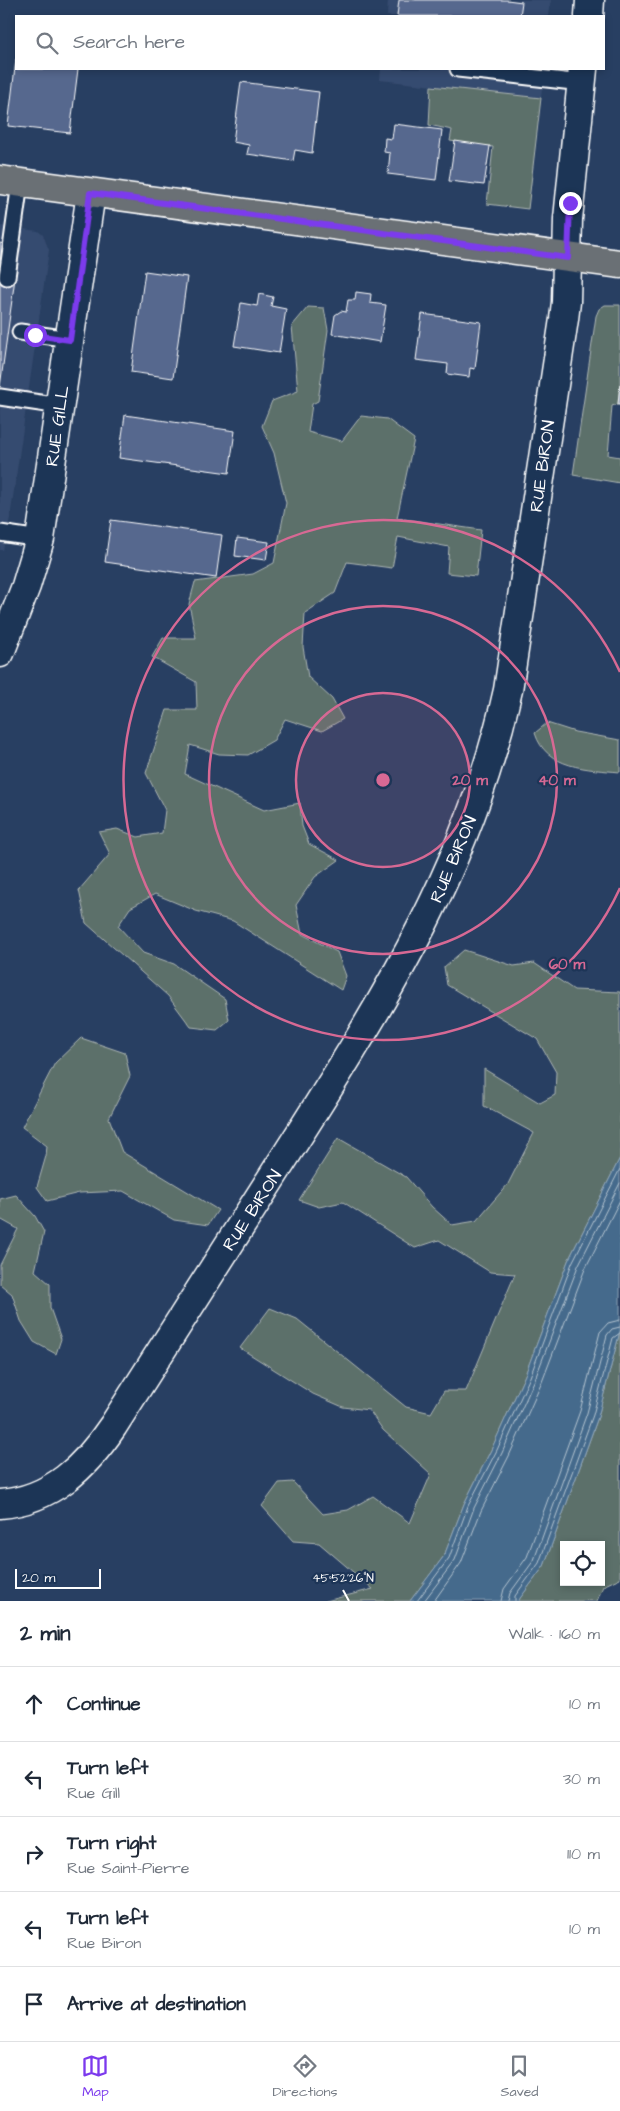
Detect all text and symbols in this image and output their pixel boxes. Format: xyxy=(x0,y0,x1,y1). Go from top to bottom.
search box xyxy=(15,15,605,70)
icon: search xyxy=(33,29,61,57)
text: Search here xyxy=(73,29,185,56)
route end xyxy=(559,192,582,215)
route start xyxy=(24,324,47,347)
street label: RUE GILL xyxy=(39,384,76,468)
street label: RUE BIRON xyxy=(524,419,561,514)
text: 20 m xyxy=(451,770,488,791)
text: 40 m xyxy=(538,770,576,791)
centre of rings xyxy=(374,771,392,789)
street label: RUE BIRON xyxy=(424,812,483,907)
text: 60 m xyxy=(549,954,586,975)
street label: RUE BIRON xyxy=(217,1165,288,1256)
map controls xyxy=(560,1541,605,1586)
button: locate xyxy=(560,1541,605,1586)
scale bar xyxy=(15,1566,101,1589)
text: 20 m xyxy=(22,1568,55,1588)
text: 45°52'26"N xyxy=(312,1570,374,1587)
text: 2 min xyxy=(20,1619,70,1648)
text: Walk · 160 m xyxy=(508,1623,600,1645)
icon: ahead xyxy=(20,1690,48,1718)
text: Continue xyxy=(67,1691,141,1718)
text: 10 m xyxy=(569,1693,600,1715)
text: Turn left xyxy=(67,1755,148,1782)
icon: left xyxy=(20,1765,48,1793)
text: 30 m xyxy=(563,1768,600,1790)
text: Rue Gill xyxy=(67,1782,120,1804)
text: Turn right xyxy=(67,1830,156,1857)
icon: right xyxy=(20,1840,48,1868)
text: 110 m xyxy=(567,1843,600,1865)
text: Rue Saint-Pierre xyxy=(67,1857,189,1879)
text: Turn left xyxy=(67,1905,148,1932)
icon: left xyxy=(20,1915,48,1943)
text: 10 m xyxy=(569,1918,600,1940)
text: Rue Biron xyxy=(67,1932,141,1954)
icon: arrive xyxy=(20,1990,48,2018)
text: Arrive at destination xyxy=(67,1991,246,2018)
tab: Map xyxy=(81,2052,109,2102)
tab: Directions xyxy=(272,2052,337,2102)
tab: Saved xyxy=(500,2052,539,2102)

